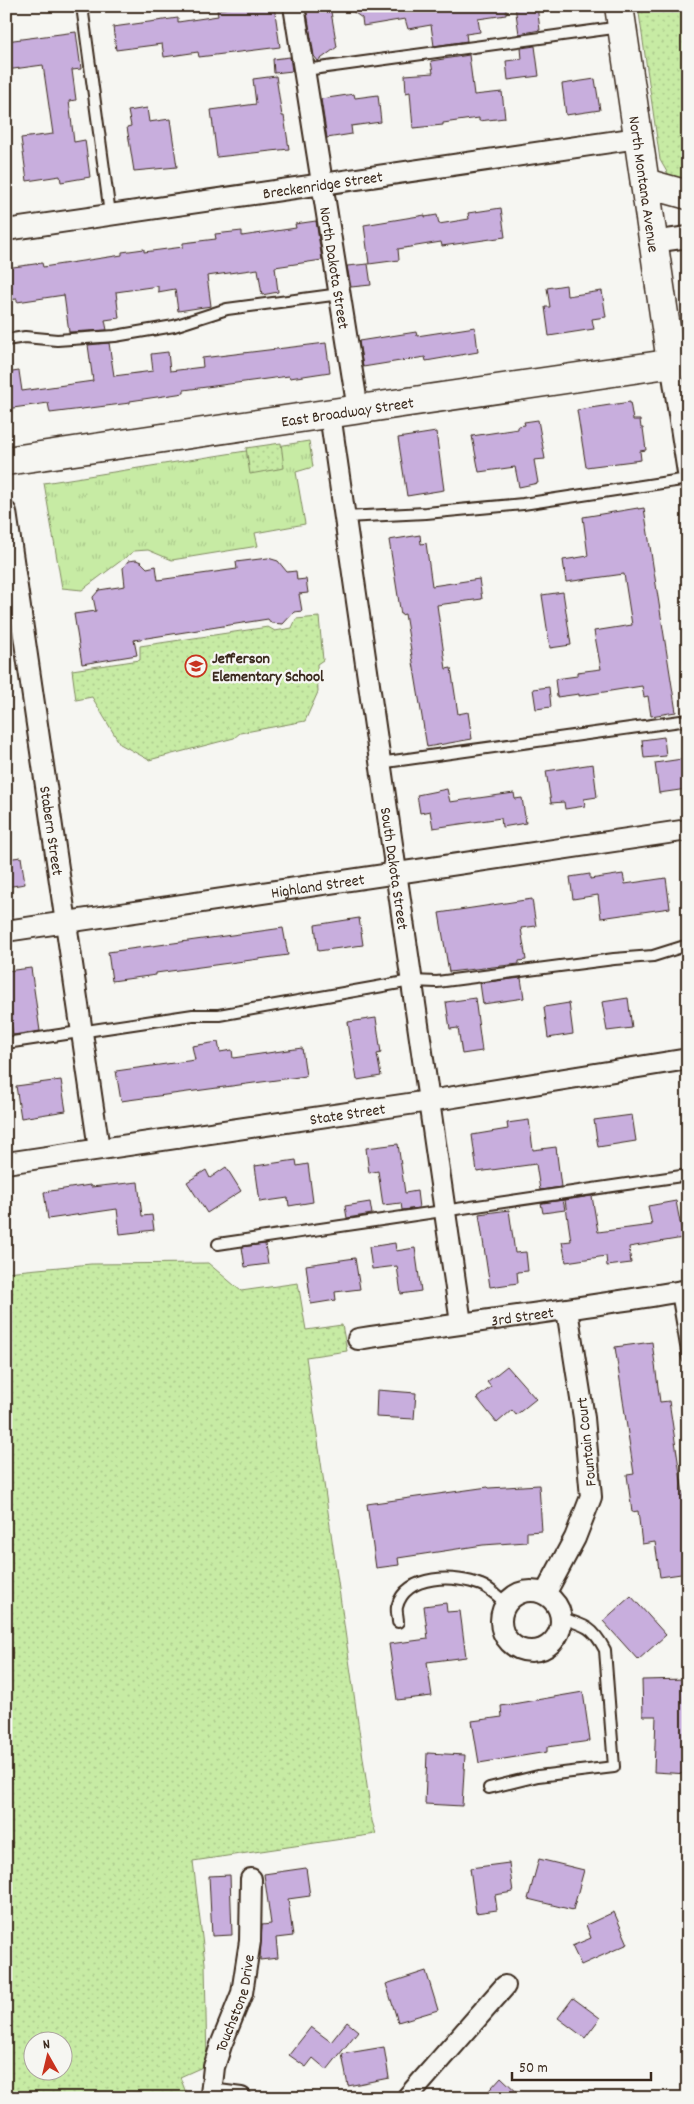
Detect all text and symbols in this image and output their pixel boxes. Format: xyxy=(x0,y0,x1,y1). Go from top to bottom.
street label: North Montana Avenue xyxy=(621,115,664,254)
street label: Breckenridge Street xyxy=(261,166,385,206)
street label: North Dakota Street xyxy=(312,205,354,331)
street label: East Broadway Street xyxy=(280,392,416,434)
place label: Jefferson Elementary School xyxy=(212,648,324,689)
school or university icon: Jefferson Elementary School xyxy=(184,654,208,678)
street label: Stabern Street xyxy=(32,785,68,877)
street label: South Dakota Street xyxy=(373,806,413,931)
street label: Highland Street xyxy=(270,869,366,906)
street label: State Street xyxy=(308,1099,387,1132)
street label: 3rd Street xyxy=(490,1302,556,1334)
street label: Fountain Court xyxy=(571,1396,604,1488)
street label: Touchstone Drive xyxy=(211,1953,262,2055)
north arrow xyxy=(22,2032,72,2082)
text: N xyxy=(42,2035,51,2055)
scale bar xyxy=(512,2049,650,2081)
text: 50 m xyxy=(519,2058,548,2080)

